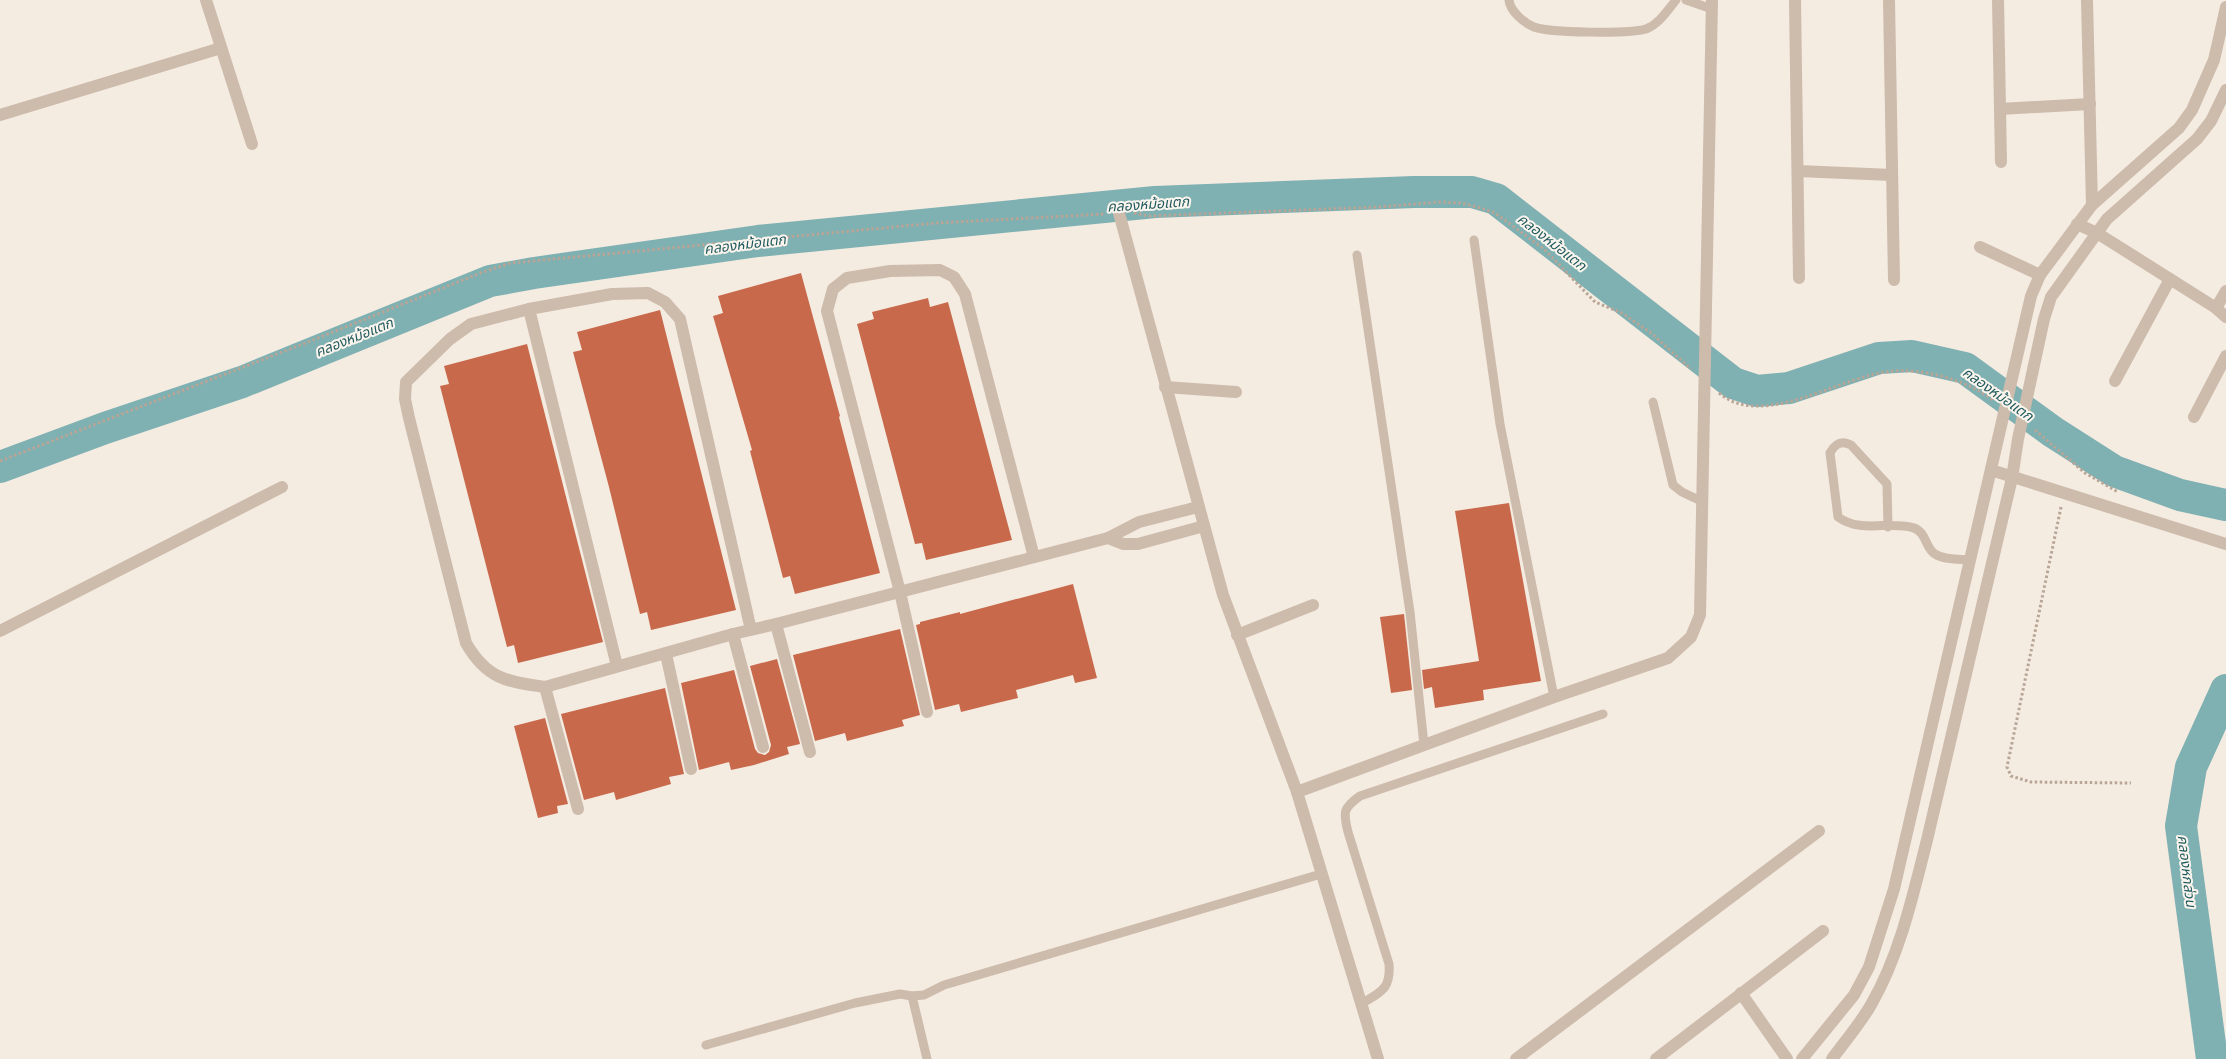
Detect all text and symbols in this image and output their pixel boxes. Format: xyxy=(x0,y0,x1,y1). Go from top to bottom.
water label: คลองหม้อแตก xyxy=(1106,192,1190,216)
water label: คลองหม้อแตก xyxy=(1514,210,1590,275)
water label: คลองหม้อแตก xyxy=(703,230,787,258)
water label: คลองหม้อแตก xyxy=(313,313,396,361)
water label: คลองหม้อแตก xyxy=(1959,363,2037,425)
water label: คลองหกส่วน xyxy=(2174,834,2201,909)

